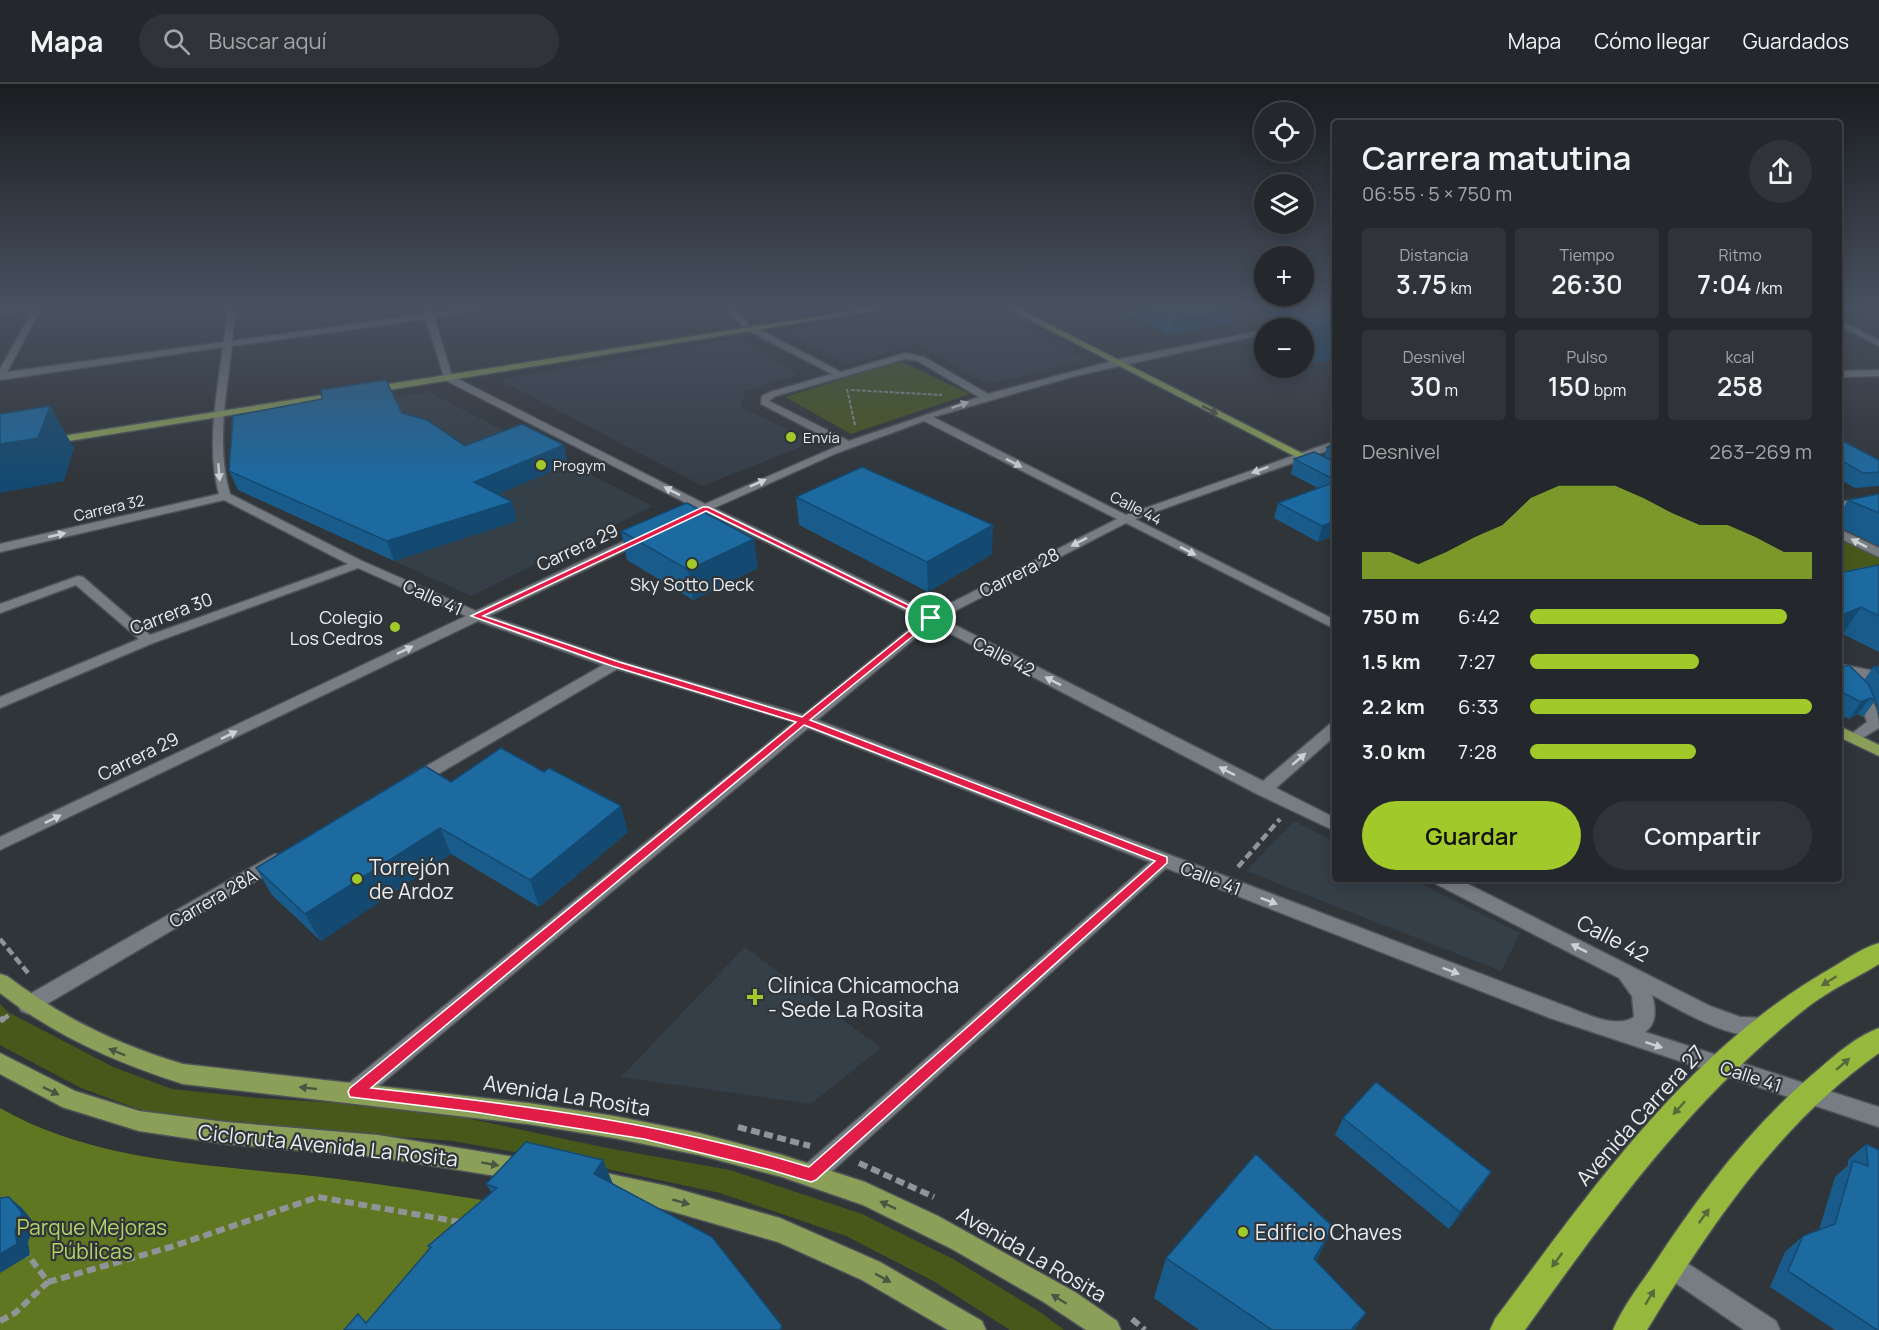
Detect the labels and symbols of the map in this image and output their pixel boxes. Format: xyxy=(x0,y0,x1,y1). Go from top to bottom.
one-way arrow xyxy=(951,400,969,410)
one-way arrow xyxy=(1202,405,1219,415)
place label: Envía xyxy=(803,427,840,448)
marker: Envía xyxy=(784,430,798,444)
place label: Progym xyxy=(553,455,606,476)
one-way arrow xyxy=(1005,457,1023,467)
marker: Progym xyxy=(534,458,548,472)
one-way arrow xyxy=(214,463,223,482)
one-way arrow xyxy=(1251,465,1269,475)
one-way arrow xyxy=(750,478,767,487)
one-way arrow xyxy=(663,486,680,496)
street label: Calle 44 xyxy=(1106,486,1166,530)
street label: Carrera 32 xyxy=(72,490,146,526)
street label: Carrera 29 xyxy=(532,518,622,576)
one-way arrow xyxy=(48,530,67,539)
one-way arrow xyxy=(1070,537,1087,547)
one-way arrow xyxy=(1850,538,1867,548)
street label: Carrera 28 xyxy=(975,542,1063,602)
one-way arrow xyxy=(1180,546,1197,556)
marker: Sky Sotto Deck xyxy=(685,557,699,571)
place label: Sky Sotto Deck xyxy=(630,572,755,596)
street label: Calle 41 xyxy=(399,573,467,621)
street label: Carrera 30 xyxy=(126,586,216,640)
pin xyxy=(905,592,956,643)
place label: Colegio Los Cedros xyxy=(290,605,383,650)
marker: Colegio Los Cedros xyxy=(388,620,402,634)
street label: Calle 42 xyxy=(969,630,1039,682)
one-way arrow xyxy=(396,646,413,655)
one-way arrow xyxy=(1045,676,1062,686)
street label: Carrera 29 xyxy=(93,726,183,786)
one-way arrow xyxy=(220,730,237,739)
one-way arrow xyxy=(1291,752,1307,765)
one-way arrow xyxy=(1218,766,1235,775)
one-way arrow xyxy=(44,814,61,823)
place label: Torrejón de Ardoz xyxy=(369,853,454,905)
street label: Calle 41 xyxy=(1177,856,1245,900)
street label: Carrera 28A xyxy=(165,863,262,933)
marker: Torrejón de Ardoz xyxy=(350,872,364,886)
one-way arrow xyxy=(1260,897,1278,906)
street label: Calle 42 xyxy=(1572,908,1654,968)
one-way arrow xyxy=(1571,943,1588,953)
one-way arrow xyxy=(1442,967,1460,976)
place label: Clínica Chicamocha - Sede La Rosita xyxy=(768,971,959,1023)
one-way arrow xyxy=(1821,976,1837,987)
marker: Clínica Chicamocha - Sede La Rosita xyxy=(746,988,764,1006)
street label: Avenida Carrera 27 xyxy=(1569,1039,1711,1191)
one-way arrow xyxy=(1645,1041,1663,1050)
one-way arrow xyxy=(108,1047,126,1057)
street label: Calle 41 xyxy=(1717,1055,1785,1097)
one-way arrow xyxy=(1835,1057,1850,1071)
street label: Avenida La Rosita xyxy=(482,1068,652,1122)
one-way arrow xyxy=(299,1083,318,1092)
one-way arrow xyxy=(43,1086,60,1095)
one-way arrow xyxy=(1673,1100,1686,1115)
street label: Cicloruta Avenida La Rosita xyxy=(197,1117,459,1173)
one-way arrow xyxy=(481,1160,500,1169)
one-way arrow xyxy=(672,1198,690,1208)
one-way arrow xyxy=(879,1199,897,1209)
street label: Avenida La Rosita xyxy=(952,1200,1112,1308)
one-way arrow xyxy=(1698,1209,1710,1225)
park label: Parque Mejoras Públicas xyxy=(17,1213,167,1265)
place label: Edificio Chaves xyxy=(1255,1218,1402,1246)
marker: Edificio Chaves xyxy=(1236,1225,1250,1239)
one-way arrow xyxy=(1551,1251,1563,1267)
one-way arrow xyxy=(875,1273,892,1283)
one-way arrow xyxy=(1644,1289,1655,1305)
one-way arrow xyxy=(1051,1293,1067,1304)

